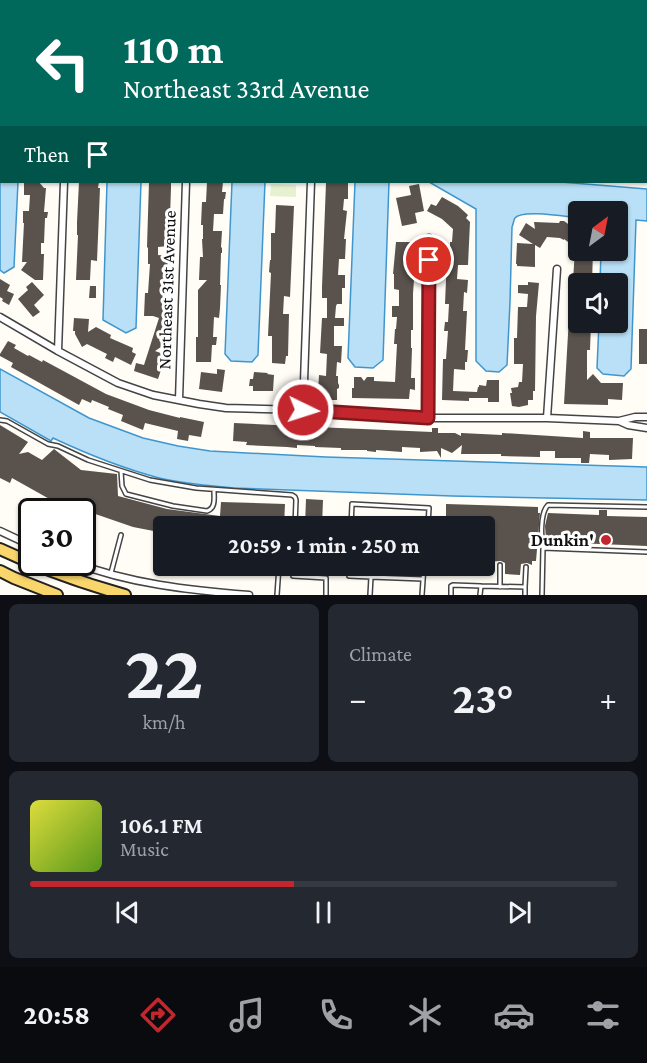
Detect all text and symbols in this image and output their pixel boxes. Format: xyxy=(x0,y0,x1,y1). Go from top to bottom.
icon: left xyxy=(24,24,102,102)
text: 110 m xyxy=(123,25,224,72)
text: Northeast 33rd Avenue xyxy=(123,74,369,104)
icon: arrive xyxy=(81,138,114,171)
text: Then xyxy=(24,142,69,167)
north arrow xyxy=(568,201,628,261)
map controls xyxy=(568,201,628,333)
street label: Northeast 31st Avenue xyxy=(154,210,180,370)
pin xyxy=(403,234,454,285)
icon: arrive xyxy=(412,243,445,276)
button: sound xyxy=(568,273,628,333)
position arrow xyxy=(271,378,335,442)
speed limit sign: 30 xyxy=(18,498,96,576)
place label: Dunkin' xyxy=(531,530,594,550)
text: 20:59 · 1 min · 250 m xyxy=(228,533,420,558)
marker: Dunkin' xyxy=(599,533,613,547)
text: 22 xyxy=(125,628,203,715)
text: Climate xyxy=(349,643,412,665)
text: 23° xyxy=(452,673,514,723)
text: − xyxy=(349,680,366,717)
text: + xyxy=(600,680,617,717)
text: km/h xyxy=(142,711,186,733)
text: 106.1 FM xyxy=(120,813,203,838)
text: Music xyxy=(120,838,169,860)
icon: previous xyxy=(111,896,144,929)
icon: pause xyxy=(307,896,340,929)
icon: next xyxy=(503,896,536,929)
icon: directions xyxy=(137,994,179,1036)
icon: music xyxy=(226,994,268,1036)
icon: phone xyxy=(315,994,357,1036)
icon: climate xyxy=(404,994,446,1036)
icon: car xyxy=(493,994,535,1036)
icon: filters xyxy=(582,994,624,1036)
text: 20:58 xyxy=(23,1000,90,1030)

